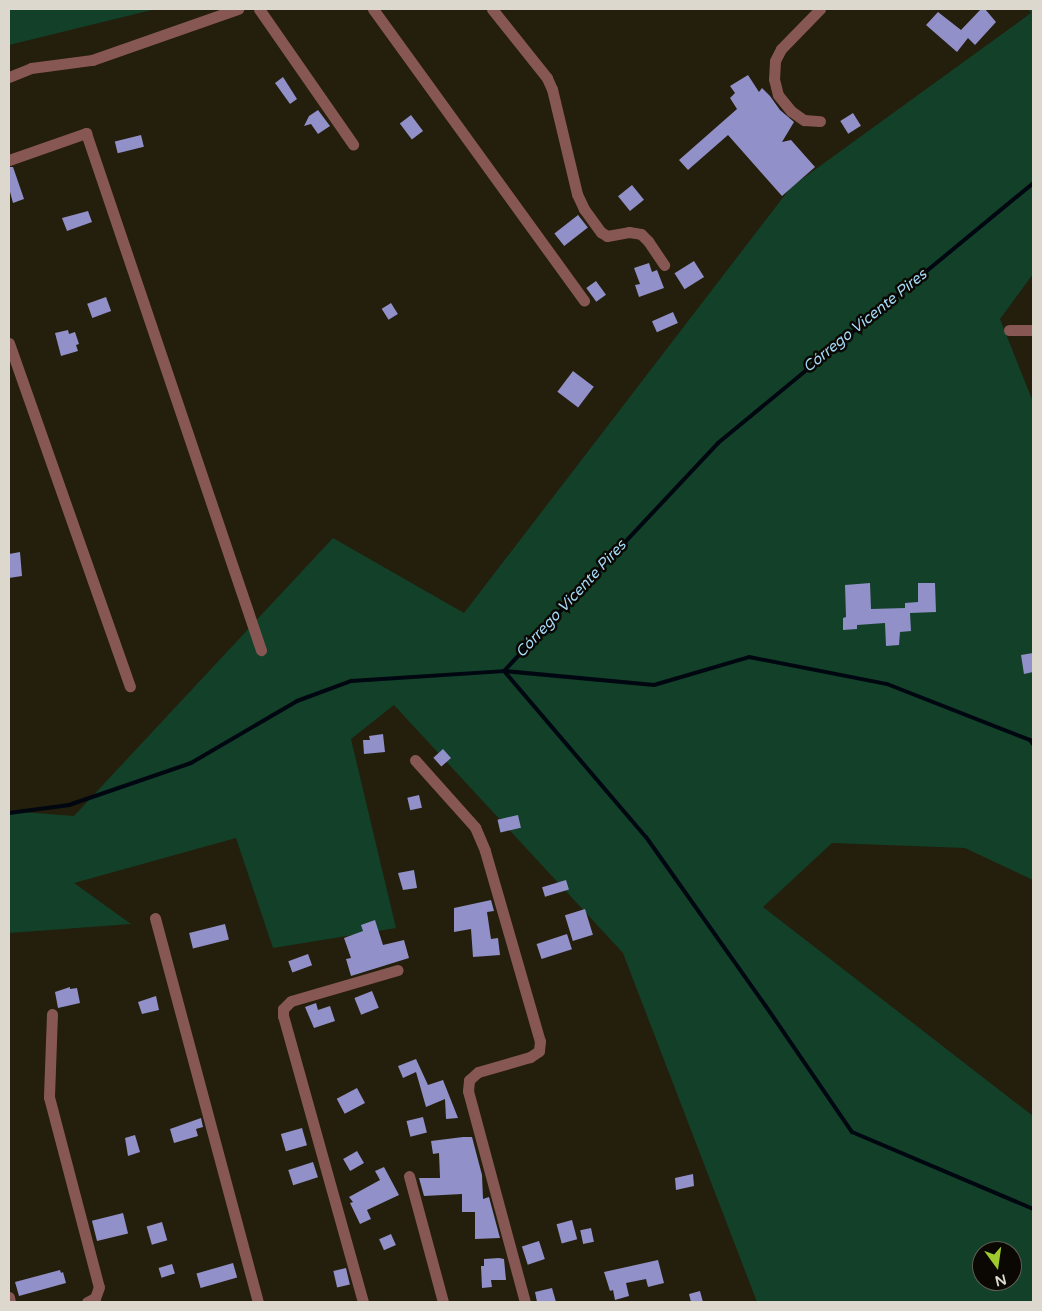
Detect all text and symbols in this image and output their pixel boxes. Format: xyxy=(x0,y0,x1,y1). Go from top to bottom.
water label: Córrego Vicente Pires xyxy=(800,266,930,376)
water label: Córrego Vicente Pires xyxy=(512,537,630,661)
north arrow xyxy=(972,1241,1022,1291)
text: N xyxy=(993,1270,1008,1290)

